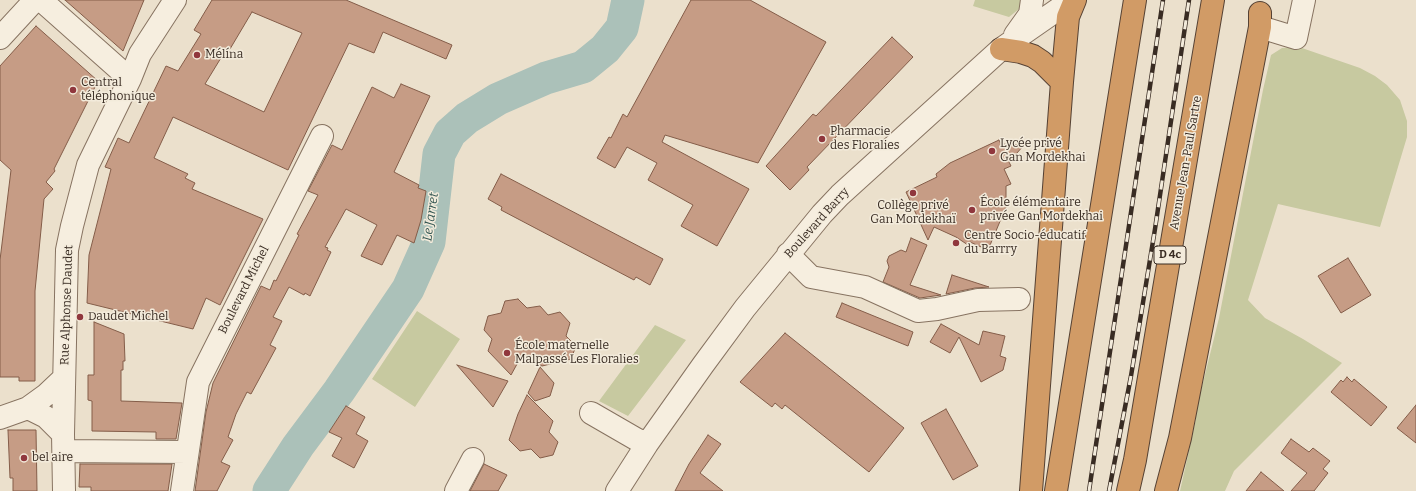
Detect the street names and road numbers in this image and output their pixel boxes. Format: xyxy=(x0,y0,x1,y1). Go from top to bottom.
street label: Avenue Jean-Paul Sartre xyxy=(1167,95,1205,231)
street label: Boulevard Barry xyxy=(782,185,852,261)
street label: Boulevard Michel xyxy=(216,244,272,336)
street label: Rue Alphonse Daudet xyxy=(58,245,76,365)
road number: D 4c xyxy=(1154,246,1186,264)

